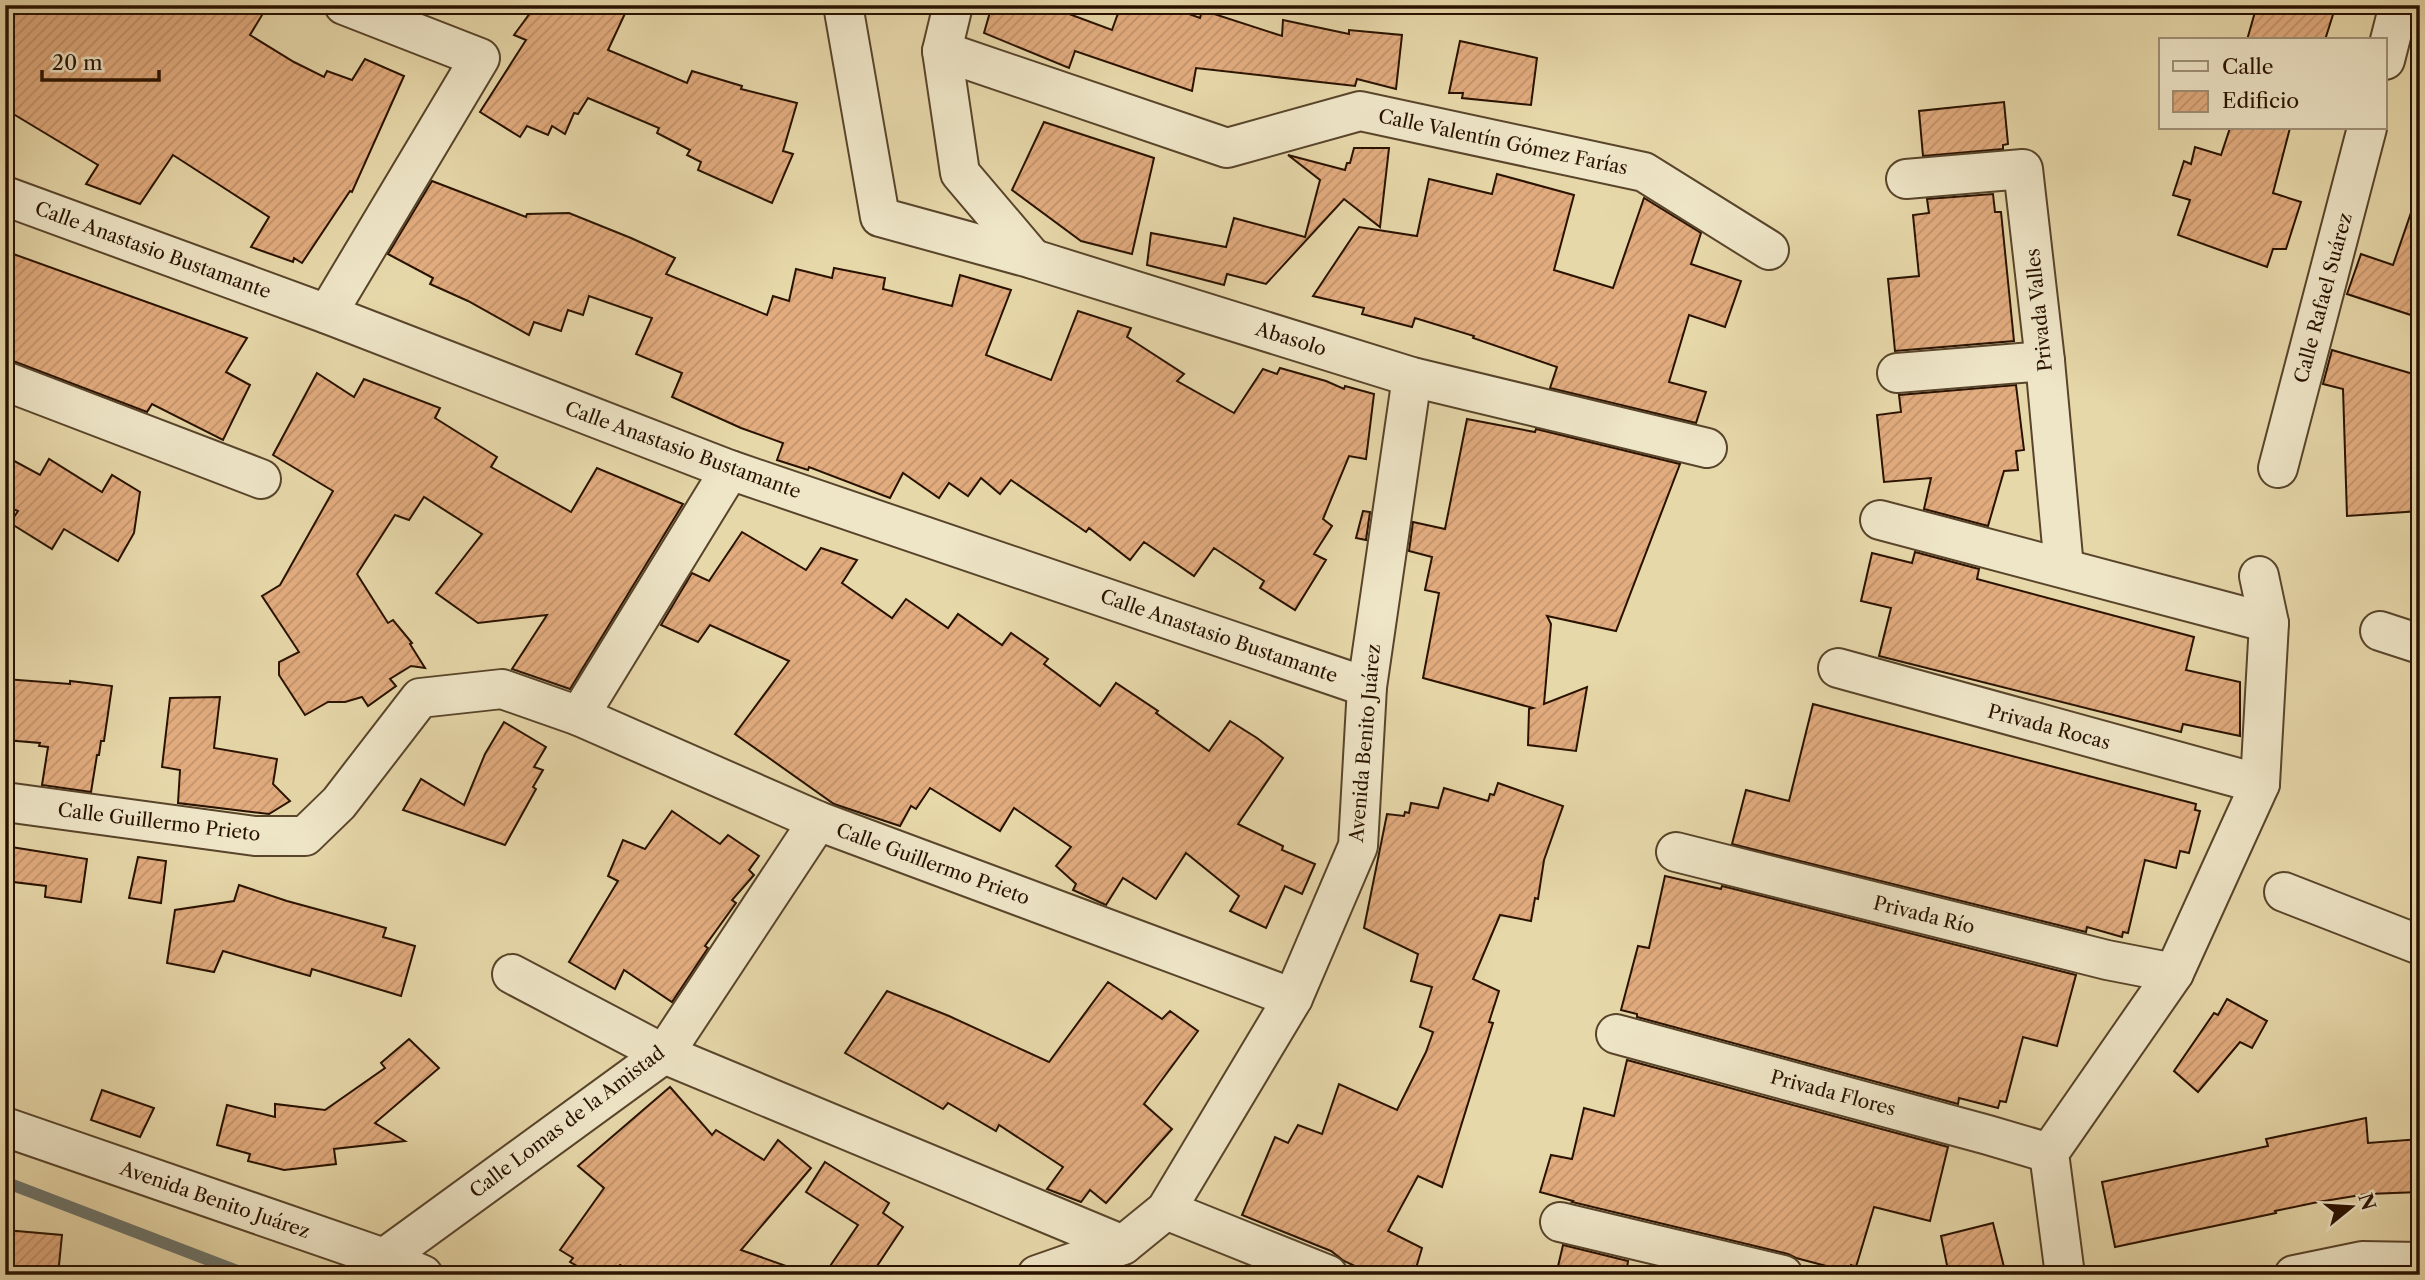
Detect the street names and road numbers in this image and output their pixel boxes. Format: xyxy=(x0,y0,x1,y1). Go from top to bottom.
street label: Calle Valentín Gómez Farías xyxy=(1376,104,1630,180)
street label: Calle Anastasio Bustamante xyxy=(32,197,274,303)
street label: Calle Rafael Suárez xyxy=(2289,210,2357,386)
street label: Privada Valles xyxy=(2021,247,2057,373)
street label: Abasolo xyxy=(1252,317,1329,361)
street label: Calle Anastasio Bustamante xyxy=(562,397,804,503)
street label: Calle Anastasio Bustamante xyxy=(1097,585,1341,687)
street label: Avenida Benito Juárez xyxy=(1345,643,1385,844)
street label: Privada Rocas xyxy=(1985,700,2113,754)
street label: Calle Guillermo Prieto xyxy=(56,798,262,846)
street label: Calle Guillermo Prieto xyxy=(833,818,1033,910)
street label: Privada Río xyxy=(1871,891,1977,939)
street label: Calle Lomas de la Amistad xyxy=(465,1041,669,1203)
street label: Privada Flores xyxy=(1768,1065,1898,1121)
street label: Avenida Benito Juárez xyxy=(116,1156,313,1243)

